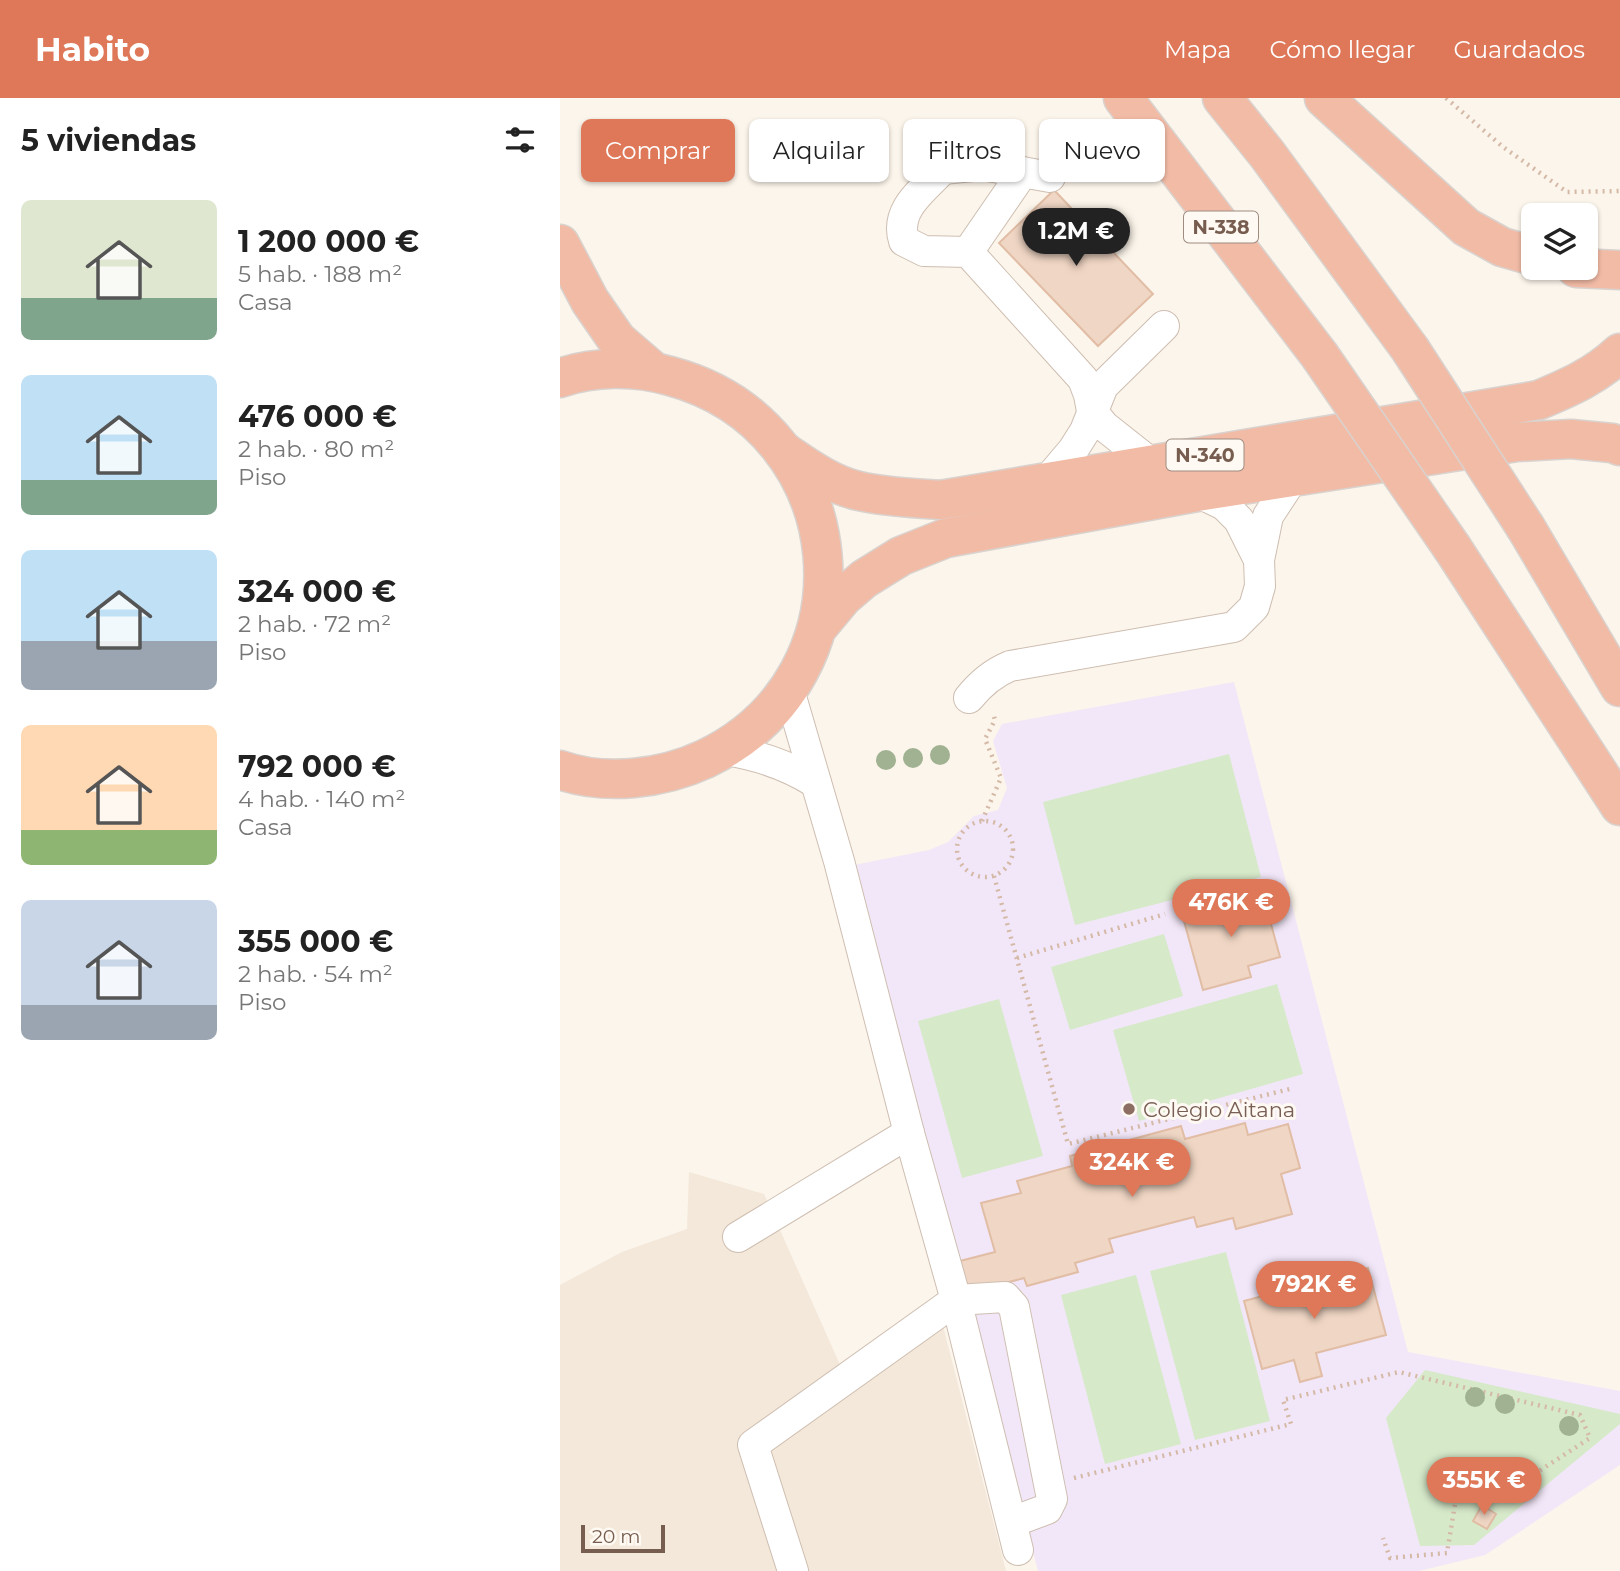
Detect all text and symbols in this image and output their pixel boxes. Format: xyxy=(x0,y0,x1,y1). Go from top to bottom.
text: Habito xyxy=(35,29,150,69)
text: Mapa xyxy=(1164,35,1231,64)
text: Cómo llegar xyxy=(1269,35,1415,64)
text: Guardados xyxy=(1453,35,1585,64)
chip: Comprar xyxy=(581,119,735,182)
chip: Alquilar xyxy=(749,119,889,182)
chip: Filtros xyxy=(903,119,1025,182)
chip: Nuevo xyxy=(1039,119,1165,182)
icon: filters xyxy=(501,121,539,159)
text: 5 viviendas xyxy=(21,122,196,159)
map controls xyxy=(1521,203,1598,280)
button: layers xyxy=(1521,203,1598,280)
pin: 1.2M € xyxy=(1019,208,1133,268)
road number: N-338 xyxy=(1184,211,1258,242)
text: 1.2M € xyxy=(1038,217,1114,245)
text: 1 200 000 € xyxy=(238,223,419,260)
icon: home xyxy=(77,228,161,312)
text: 5 hab. · 188 m² xyxy=(238,260,402,288)
text: Casa xyxy=(238,288,293,316)
text: 476 000 € xyxy=(238,398,397,435)
icon: home xyxy=(77,403,161,487)
text: 2 hab. · 80 m² xyxy=(238,435,394,463)
road number: N-340 xyxy=(1166,440,1244,470)
text: Piso xyxy=(238,463,286,491)
text: 324 000 € xyxy=(238,573,396,610)
icon: home xyxy=(77,578,161,662)
text: 2 hab. · 72 m² xyxy=(238,610,391,638)
text: Piso xyxy=(238,638,286,666)
text: 792 000 € xyxy=(238,748,396,785)
icon: home xyxy=(77,753,161,837)
text: 4 hab. · 140 m² xyxy=(238,785,405,813)
text: Casa xyxy=(238,813,293,841)
pin: 476K € xyxy=(1174,880,1288,939)
text: 476K € xyxy=(1188,888,1274,916)
text: 355 000 € xyxy=(238,923,393,960)
icon: home xyxy=(77,928,161,1012)
text: 2 hab. · 54 m² xyxy=(238,960,393,988)
text: Piso xyxy=(238,988,286,1016)
place label: Colegio Aitana xyxy=(1143,1097,1295,1122)
marker: Colegio Aitana xyxy=(1121,1101,1137,1117)
pin: 324K € xyxy=(1075,1140,1189,1199)
text: 324K € xyxy=(1090,1148,1174,1176)
pin: 792K € xyxy=(1257,1262,1371,1321)
text: 792K € xyxy=(1272,1270,1356,1298)
pin: 355K € xyxy=(1427,1458,1541,1517)
text: 355K € xyxy=(1443,1466,1525,1494)
scale bar xyxy=(581,1522,665,1554)
text: 20 m xyxy=(592,1525,640,1548)

